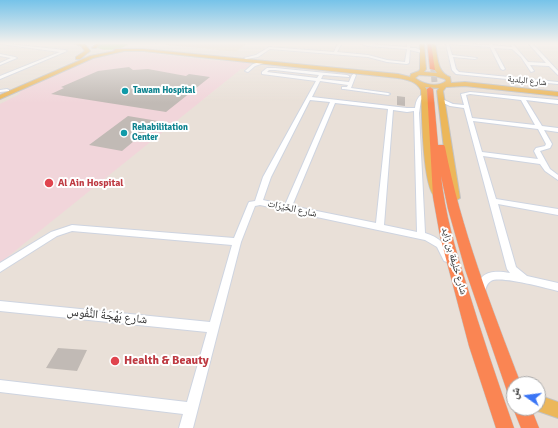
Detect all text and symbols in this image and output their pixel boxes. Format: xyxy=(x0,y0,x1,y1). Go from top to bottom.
street label: شارع البلدية xyxy=(507,74,547,88)
marker: Tawam Hospital xyxy=(120,86,130,96)
place label: Tawam Hospital xyxy=(133,86,195,96)
place label: Rehabilitation Center xyxy=(132,123,188,144)
marker: Rehabilitation Center xyxy=(119,128,129,138)
marker: Al Ain Hospital xyxy=(43,177,55,189)
place label: Al Ain Hospital xyxy=(58,177,123,189)
street label: شارع الخَيْرَات xyxy=(266,198,318,220)
street label: شارع خليفة بن زايد xyxy=(439,226,469,296)
street label: شارع بَهْجَةُ النُّفُوس xyxy=(66,305,148,327)
place label: Health & Beauty xyxy=(124,354,209,368)
marker: Health & Beauty xyxy=(109,355,121,367)
north arrow xyxy=(506,376,546,416)
text: ش xyxy=(507,386,523,400)

